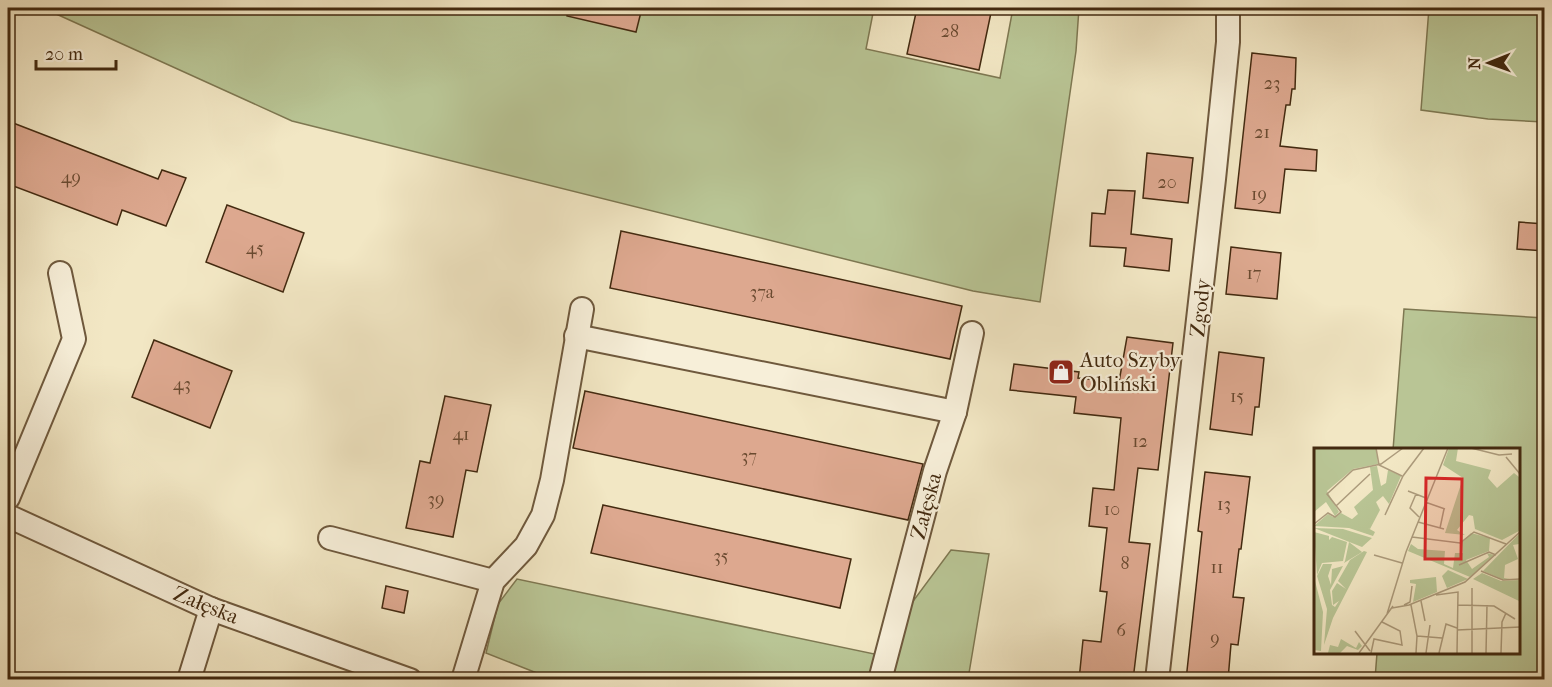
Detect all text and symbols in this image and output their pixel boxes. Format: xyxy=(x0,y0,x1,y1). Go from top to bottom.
house number: 28 xyxy=(941,21,959,42)
scale bar xyxy=(36,33,116,71)
north arrow xyxy=(1459,33,1519,93)
text: 20 m xyxy=(45,44,83,65)
text: N xyxy=(1465,56,1484,69)
house number: 23 xyxy=(1264,73,1280,94)
house number: 21 xyxy=(1254,122,1270,143)
house number: 49 xyxy=(61,167,81,188)
house number: 20 xyxy=(1157,172,1177,193)
house number: 19 xyxy=(1251,184,1267,205)
house number: 45 xyxy=(246,238,264,259)
house number: 17 xyxy=(1246,263,1262,284)
street label: Zgody xyxy=(1185,277,1215,338)
house number: 37a xyxy=(750,282,775,303)
place label: Auto Szyby Obliński xyxy=(1079,348,1182,396)
shop icon: Auto Szyby Obliński xyxy=(1046,357,1076,387)
house number: 43 xyxy=(173,374,191,395)
house number: 15 xyxy=(1230,386,1244,407)
house number: 41 xyxy=(452,424,470,445)
house number: 12 xyxy=(1132,431,1148,452)
house number: 37 xyxy=(741,446,757,467)
inset map xyxy=(1314,448,1519,654)
street label: Załęska xyxy=(906,470,946,542)
house number: 39 xyxy=(428,489,444,510)
house number: 13 xyxy=(1217,494,1231,515)
house number: 10 xyxy=(1104,499,1120,520)
house number: 35 xyxy=(713,546,729,567)
house number: 8 xyxy=(1120,553,1130,574)
house number: 11 xyxy=(1211,557,1223,578)
street label: Załęska xyxy=(170,581,242,629)
house number: 6 xyxy=(1116,620,1126,641)
house number: 9 xyxy=(1210,628,1220,649)

